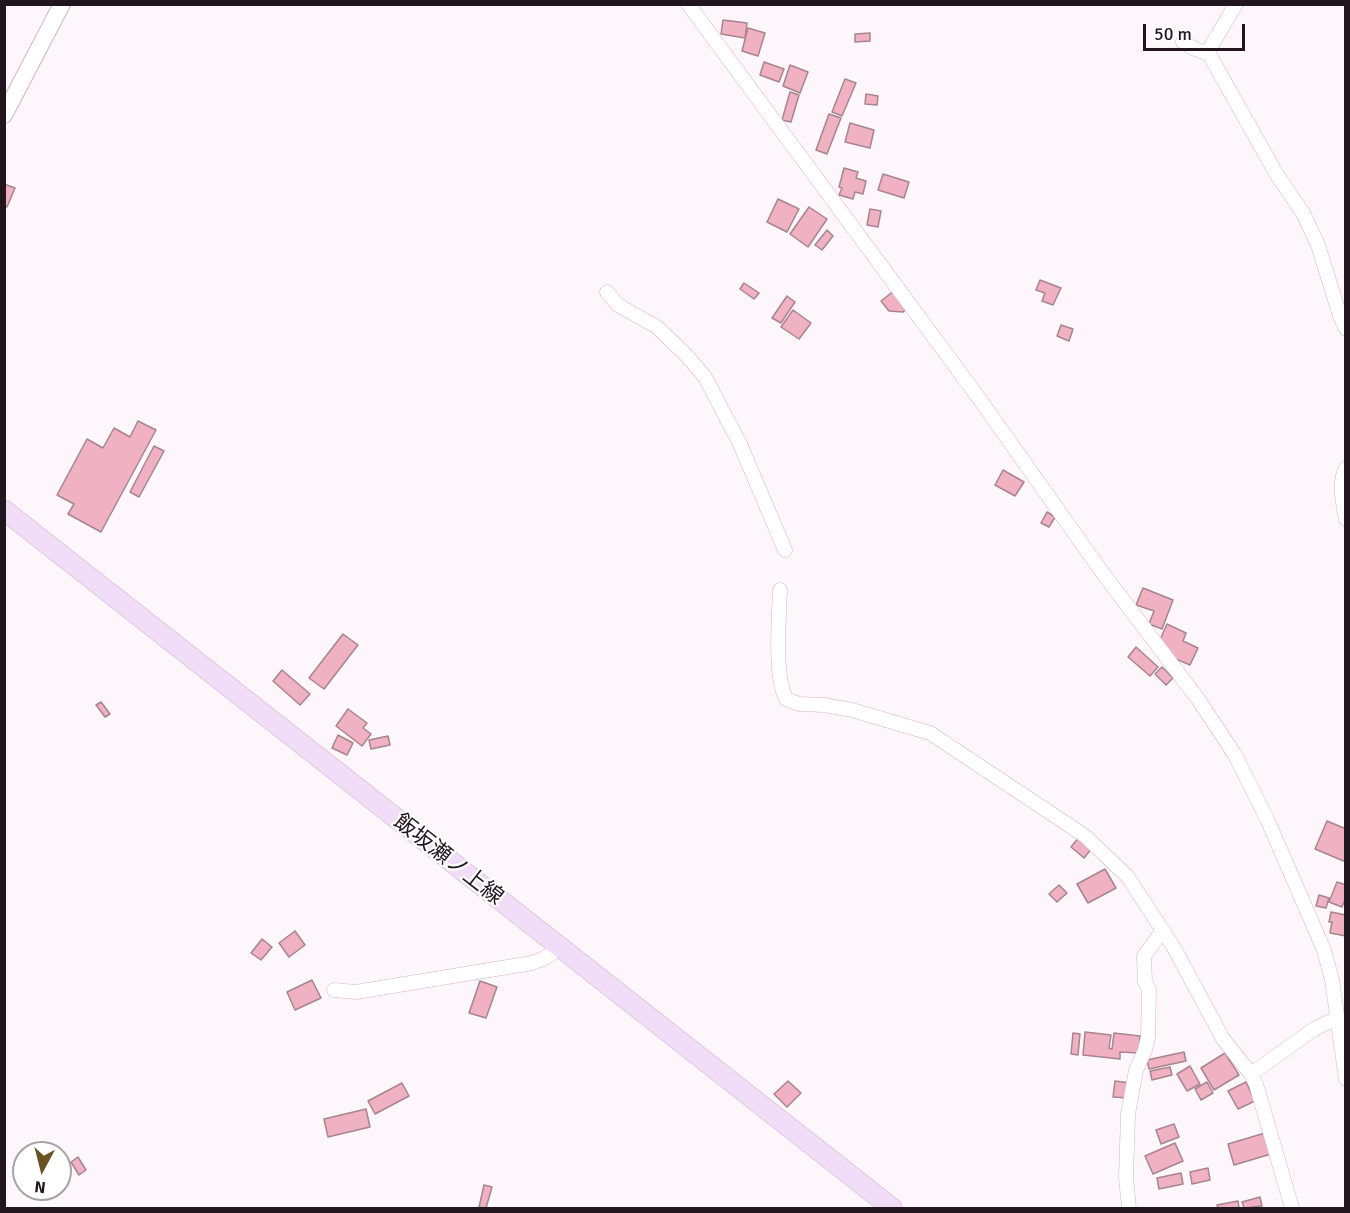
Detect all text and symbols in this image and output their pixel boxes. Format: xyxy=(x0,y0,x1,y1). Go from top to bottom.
scale bar xyxy=(1146,12,1248,50)
text: 50 m xyxy=(1154,23,1192,45)
street label: 飯坂瀬ノ上線 xyxy=(388,809,508,911)
north arrow xyxy=(12,1141,72,1201)
text: N xyxy=(33,1176,47,1197)

